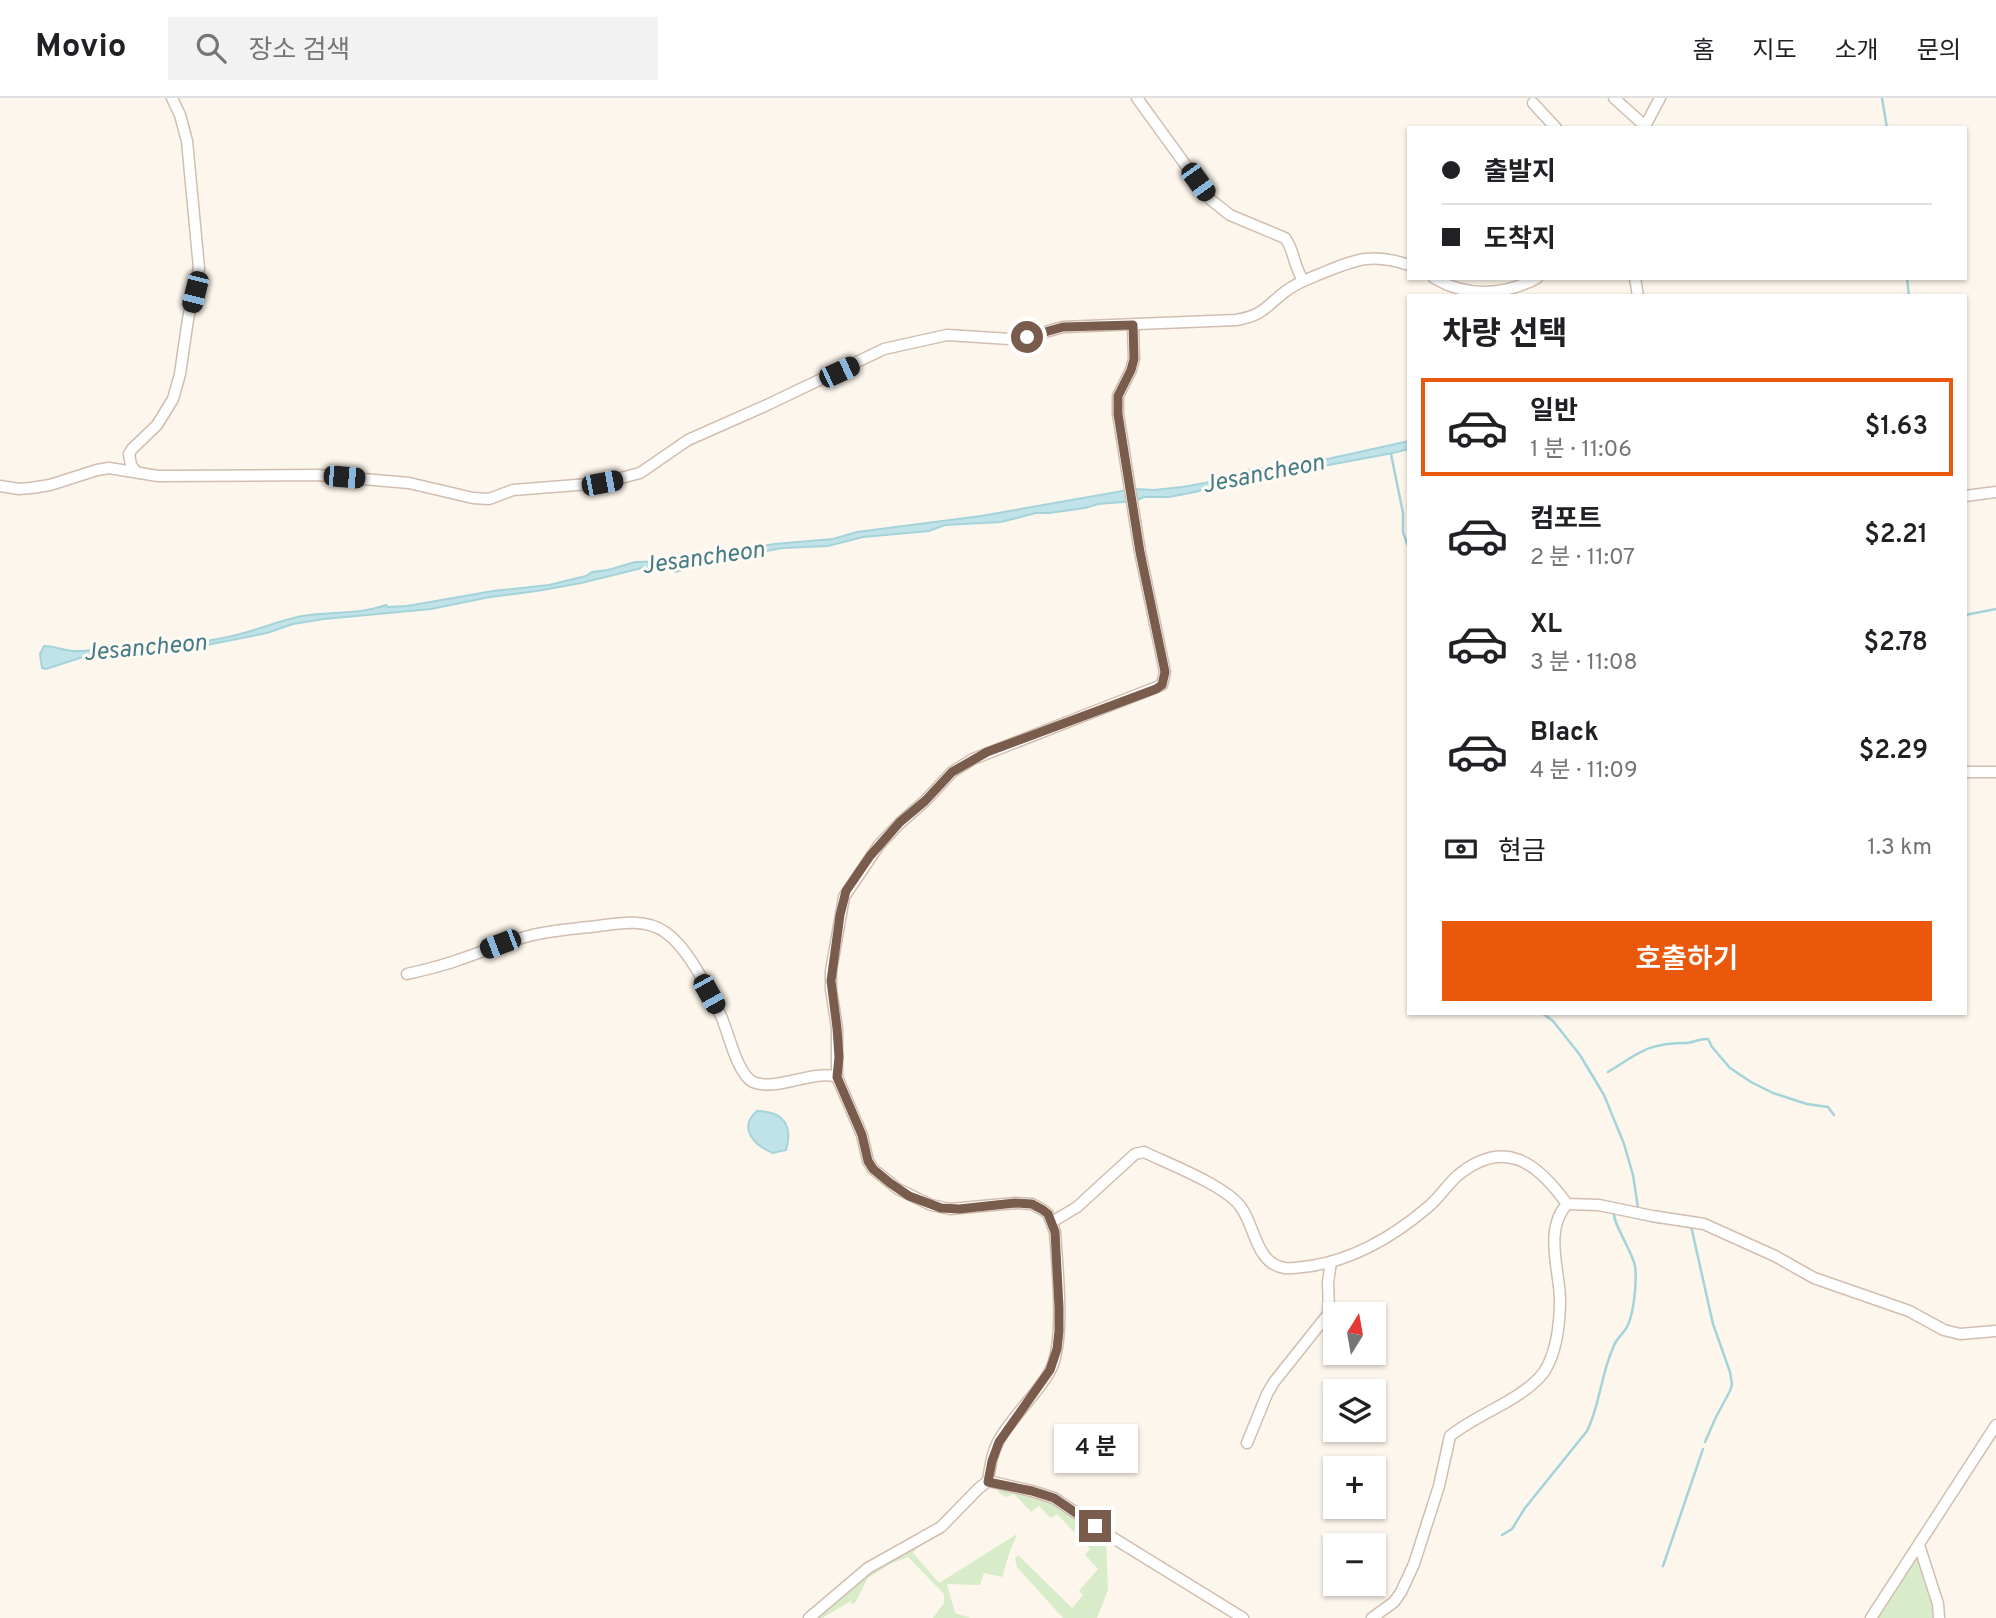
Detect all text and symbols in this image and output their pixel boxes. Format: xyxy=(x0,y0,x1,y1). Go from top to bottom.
search box xyxy=(168,17,658,80)
text: Movio xyxy=(35,27,126,69)
icon: search xyxy=(192,29,230,67)
text: 장소 검색 xyxy=(248,35,350,68)
text: 홈 xyxy=(1692,37,1714,67)
text: 지도 xyxy=(1752,37,1797,67)
text: 소개 xyxy=(1835,37,1879,67)
text: 문의 xyxy=(1917,37,1961,67)
text: 출발지 xyxy=(1484,157,1556,190)
car xyxy=(1178,159,1219,205)
text: 도착지 xyxy=(1484,224,1556,257)
car xyxy=(180,269,211,315)
text: 차량 선택 xyxy=(1442,316,1568,356)
route start xyxy=(1011,321,1043,353)
car xyxy=(816,354,863,390)
icon: car xyxy=(1446,396,1509,459)
text: 일반 xyxy=(1530,396,1578,429)
text: $1.63 xyxy=(1865,411,1928,444)
text: 1 분 · 11:06 xyxy=(1530,436,1632,465)
water label: Jesancheon xyxy=(1200,448,1327,501)
car xyxy=(323,465,366,489)
car xyxy=(580,469,625,497)
icon: car xyxy=(1446,504,1509,567)
text: 컴포트 xyxy=(1530,504,1602,537)
text: $2.21 xyxy=(1864,519,1928,552)
water label: Jesancheon xyxy=(640,536,767,582)
text: 2 분 · 11:07 xyxy=(1530,544,1635,573)
text: XL xyxy=(1530,609,1562,642)
icon: car xyxy=(1446,612,1509,675)
text: $2.78 xyxy=(1863,627,1928,660)
water label: Jesancheon xyxy=(82,629,208,669)
text: 3 분 · 11:08 xyxy=(1530,649,1638,678)
text: Black xyxy=(1530,717,1599,750)
icon: car xyxy=(1446,720,1509,783)
text: $2.29 xyxy=(1859,735,1928,768)
text: 4 분 · 11:09 xyxy=(1530,757,1638,786)
icon: cash xyxy=(1442,830,1480,868)
text: 1.3 km xyxy=(1867,834,1932,863)
text: 현금 xyxy=(1498,836,1546,869)
button: 호출하기 xyxy=(1442,921,1932,1001)
car xyxy=(477,927,524,961)
car xyxy=(690,971,729,1017)
north arrow xyxy=(1323,1302,1386,1365)
map controls xyxy=(1323,1302,1386,1596)
button: layers xyxy=(1323,1379,1386,1442)
callout: 4 분 xyxy=(1053,1424,1137,1474)
text: 4 분 xyxy=(1075,1434,1117,1463)
button: + xyxy=(1323,1456,1386,1519)
route end xyxy=(1079,1510,1111,1542)
button: − xyxy=(1323,1533,1386,1596)

